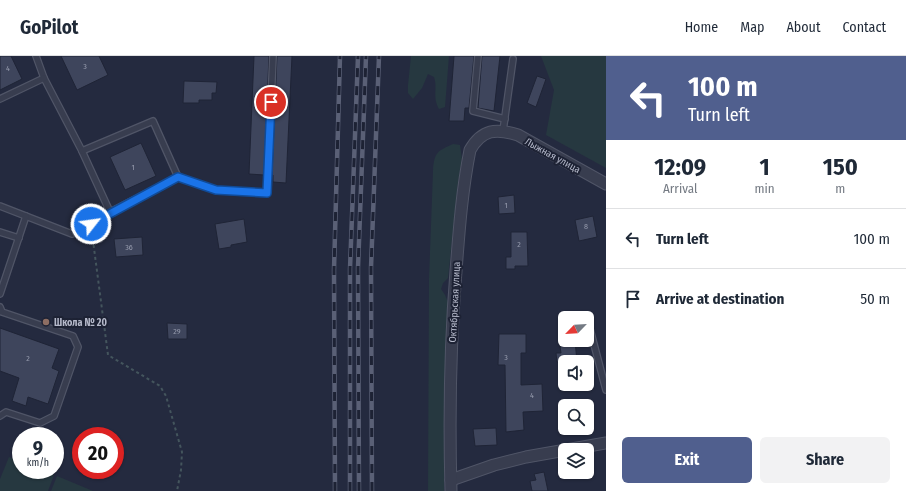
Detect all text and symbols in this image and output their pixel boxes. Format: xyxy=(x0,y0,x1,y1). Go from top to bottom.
text: GoPilot xyxy=(20,16,79,39)
text: Home xyxy=(685,19,718,36)
text: Map xyxy=(740,19,764,36)
text: About xyxy=(786,19,821,36)
text: Contact xyxy=(843,19,886,36)
house number: 3 xyxy=(83,62,87,71)
house number: 4 xyxy=(6,64,10,73)
text: 100 m xyxy=(688,70,758,103)
icon: left xyxy=(622,72,674,124)
pin xyxy=(254,85,288,119)
icon: arrive xyxy=(260,91,282,113)
text: Turn left xyxy=(688,104,750,126)
street label: Лыжная улица xyxy=(523,136,582,176)
text: 12:09 xyxy=(654,153,706,181)
text: 1 xyxy=(759,153,770,181)
text: 150 xyxy=(823,153,858,181)
house number: 1 xyxy=(131,163,135,172)
text: Arrival xyxy=(663,181,697,196)
text: min xyxy=(754,181,775,196)
text: m xyxy=(835,181,845,196)
house number: 1 xyxy=(504,201,508,210)
position arrow xyxy=(70,203,112,245)
house number: 8 xyxy=(584,222,588,231)
icon: left xyxy=(622,228,644,250)
text: Turn left xyxy=(656,230,709,248)
text: 100 m xyxy=(853,230,890,248)
house number: 2 xyxy=(517,240,521,249)
house number: 36 xyxy=(125,243,133,252)
street label: Октябрьская улица xyxy=(447,261,463,343)
icon: arrive xyxy=(622,288,644,310)
text: Arrive at destination xyxy=(656,290,784,308)
text: 50 m xyxy=(860,290,890,308)
north arrow xyxy=(558,311,594,347)
map controls xyxy=(558,311,594,479)
marker: Школа № 20 xyxy=(41,317,51,327)
place label: Школа № 20 xyxy=(54,317,107,329)
house number: 29 xyxy=(173,327,181,336)
house number: 3 xyxy=(504,353,508,362)
house number: 2 xyxy=(26,354,30,363)
button: sound xyxy=(558,355,594,391)
house number: 4 xyxy=(530,391,534,400)
button: search xyxy=(558,399,594,435)
speed limit sign: 20 xyxy=(72,427,124,479)
text: 9 xyxy=(33,436,43,460)
button: Exit xyxy=(622,437,752,483)
button: Share xyxy=(760,437,890,483)
button: layers xyxy=(558,443,594,479)
text: km/h xyxy=(27,457,49,469)

